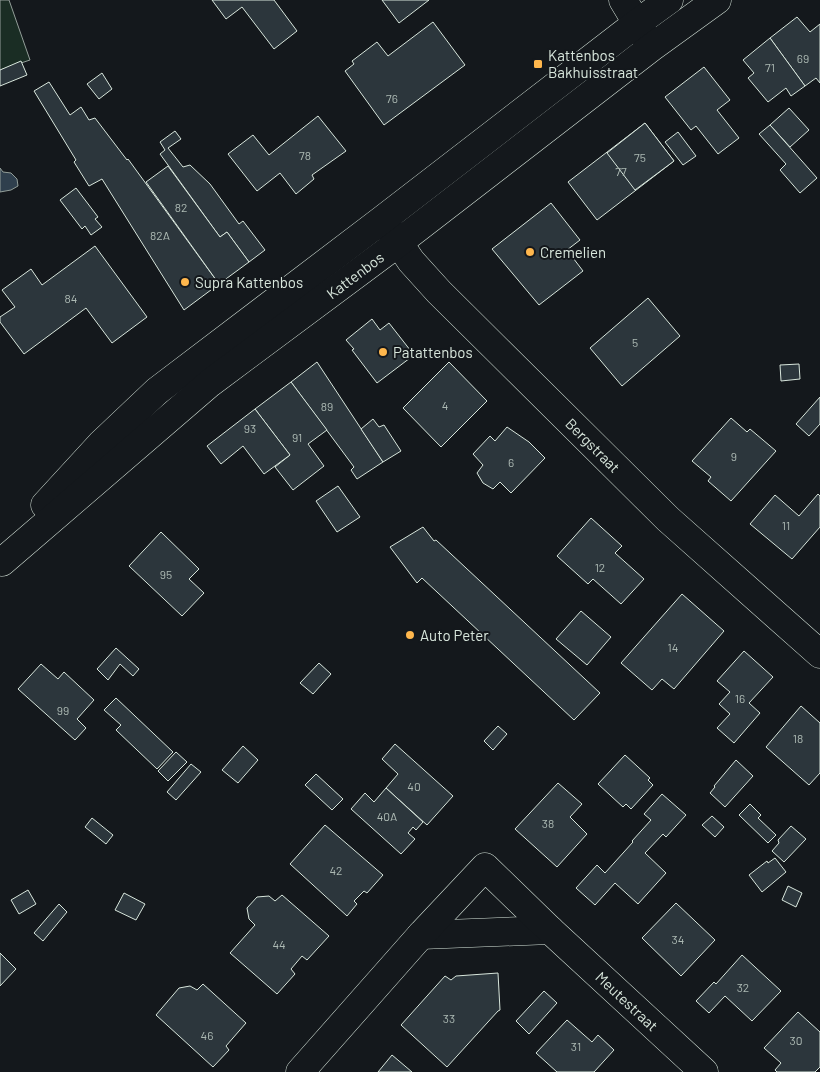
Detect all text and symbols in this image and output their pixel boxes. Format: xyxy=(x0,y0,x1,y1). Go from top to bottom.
place label: Kattenbos Bakhuisstraat xyxy=(548,46,638,81)
house number: 69 xyxy=(797,51,809,65)
marker: Kattenbos Bakhuisstraat xyxy=(532,58,544,70)
house number: 71 xyxy=(765,60,775,74)
house number: 76 xyxy=(386,91,398,105)
house number: 78 xyxy=(299,148,311,162)
house number: 75 xyxy=(634,150,646,164)
house number: 77 xyxy=(615,164,627,178)
house number: 82 xyxy=(175,200,187,214)
house number: 82A xyxy=(150,228,170,242)
place label: Cremelien xyxy=(540,243,606,261)
marker: Cremelien xyxy=(524,246,536,258)
street label: Kattenbos xyxy=(323,248,387,302)
place label: Supra Kattenbos xyxy=(195,273,303,291)
marker: Supra Kattenbos xyxy=(179,276,191,288)
house number: 84 xyxy=(65,291,77,305)
house number: 5 xyxy=(632,335,638,349)
place label: Patattenbos xyxy=(393,343,473,361)
marker: Patattenbos xyxy=(377,346,389,358)
house number: 4 xyxy=(442,398,448,412)
house number: 89 xyxy=(321,399,333,413)
street label: Bergstraat xyxy=(562,414,624,476)
house number: 93 xyxy=(244,421,256,435)
house number: 91 xyxy=(292,430,302,444)
house number: 9 xyxy=(731,449,737,463)
house number: 6 xyxy=(508,455,514,469)
house number: 11 xyxy=(782,518,790,532)
house number: 12 xyxy=(595,560,605,574)
house number: 95 xyxy=(160,567,172,581)
place label: Auto Peter xyxy=(420,626,489,644)
marker: Auto Peter xyxy=(404,629,416,641)
house number: 14 xyxy=(668,640,678,654)
house number: 16 xyxy=(735,691,745,705)
house number: 99 xyxy=(57,703,69,717)
house number: 18 xyxy=(793,731,803,745)
house number: 40 xyxy=(407,779,421,793)
house number: 40A xyxy=(377,809,397,823)
house number: 38 xyxy=(542,816,554,830)
house number: 42 xyxy=(329,863,343,877)
house number: 34 xyxy=(672,932,684,946)
house number: 44 xyxy=(272,937,286,951)
street label: Meutestraat xyxy=(592,968,662,1034)
house number: 32 xyxy=(737,980,749,994)
house number: 33 xyxy=(443,1011,455,1025)
house number: 46 xyxy=(201,1028,213,1042)
house number: 30 xyxy=(790,1033,802,1047)
house number: 31 xyxy=(571,1039,581,1053)

